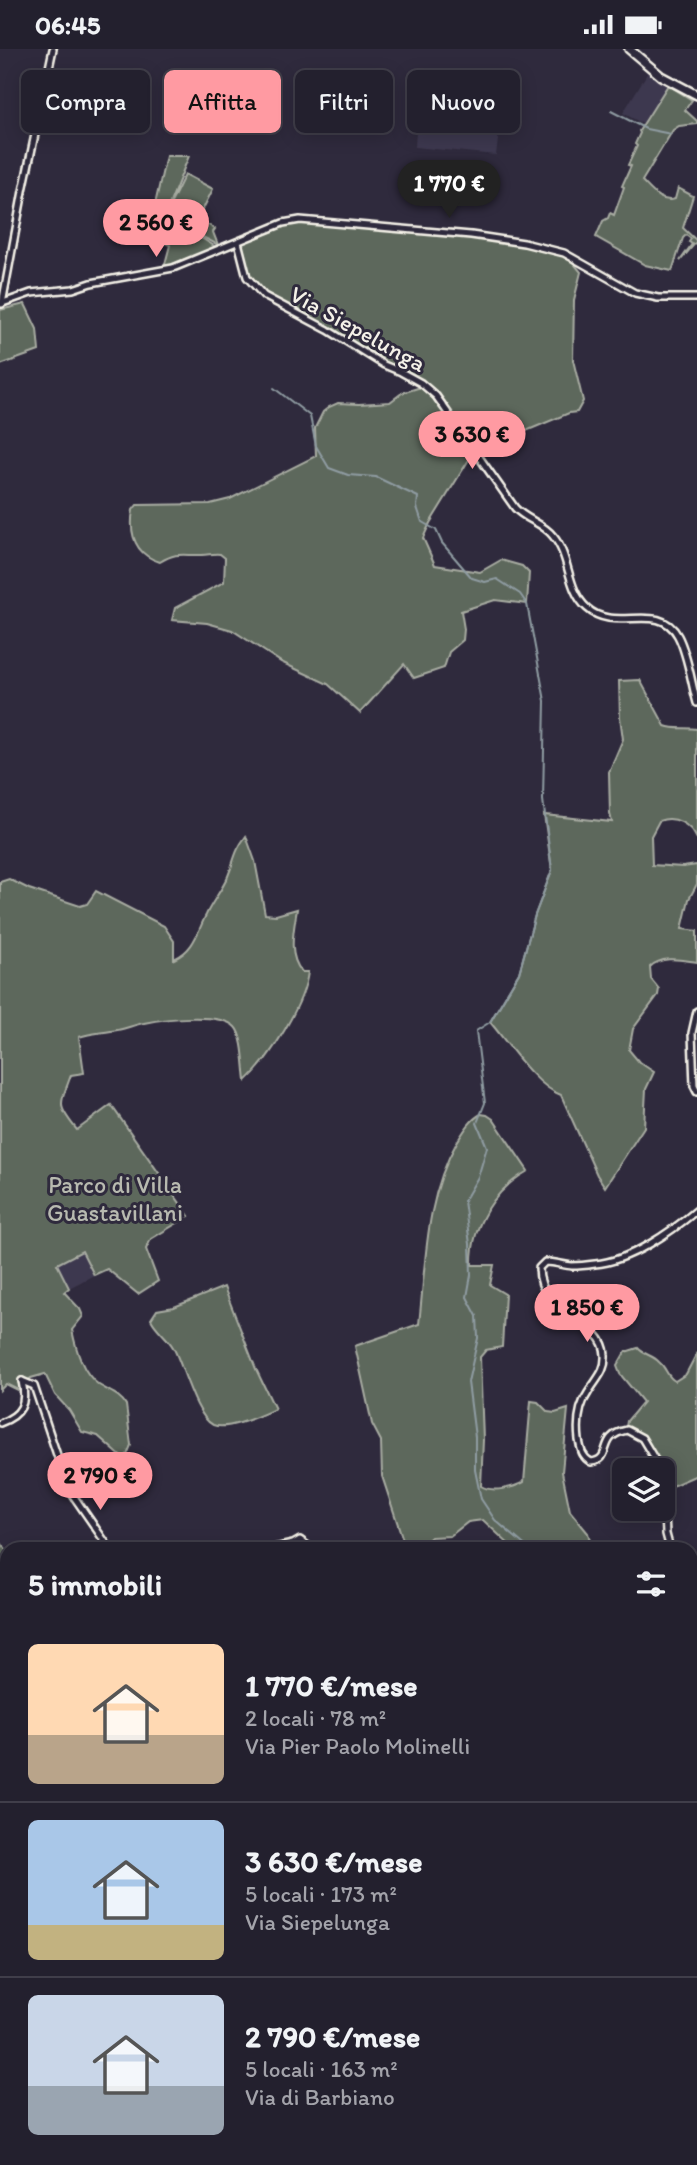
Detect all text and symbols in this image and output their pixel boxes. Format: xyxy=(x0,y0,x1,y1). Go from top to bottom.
text: 06:45 xyxy=(35,9,100,41)
chip: Compra xyxy=(21,70,150,133)
chip: Affitta xyxy=(164,70,281,133)
chip: Filtri xyxy=(295,70,393,133)
chip: Nuovo xyxy=(407,70,520,133)
pin: 1 770 € xyxy=(384,160,514,220)
text: 1 770 € xyxy=(413,169,485,197)
pin: 2 560 € xyxy=(91,199,221,259)
text: 2 560 € xyxy=(119,208,193,236)
street label: Via Siepelunga xyxy=(285,279,432,378)
pin: 3 630 € xyxy=(407,411,537,471)
text: 3 630 € xyxy=(435,420,509,448)
park label: Parco di Villa Guastavillani xyxy=(47,1170,183,1227)
pin: 1 850 € xyxy=(522,1285,652,1344)
text: 1 850 € xyxy=(550,1293,624,1321)
pin: 2 790 € xyxy=(35,1453,165,1512)
map controls xyxy=(612,1458,675,1521)
button: layers xyxy=(612,1458,675,1521)
text: 2 790 € xyxy=(63,1461,137,1489)
icon: filters xyxy=(632,1565,670,1603)
text: 5 immobili xyxy=(28,1566,162,1603)
text: 1 770 €/mese xyxy=(245,1667,418,1704)
icon: home xyxy=(84,1672,168,1756)
text: 2 locali · 78 m² xyxy=(245,1704,386,1732)
text: Via Pier Paolo Molinelli xyxy=(245,1732,470,1760)
text: 3 630 €/mese xyxy=(245,1843,422,1880)
icon: home xyxy=(84,1848,168,1932)
text: 5 locali · 173 m² xyxy=(245,1880,397,1908)
text: Via Siepelunga xyxy=(245,1908,390,1936)
text: 2 790 €/mese xyxy=(245,2018,420,2055)
icon: home xyxy=(84,2023,168,2107)
text: 5 locali · 163 m² xyxy=(245,2055,398,2083)
text: Via di Barbiano xyxy=(245,2083,395,2111)

